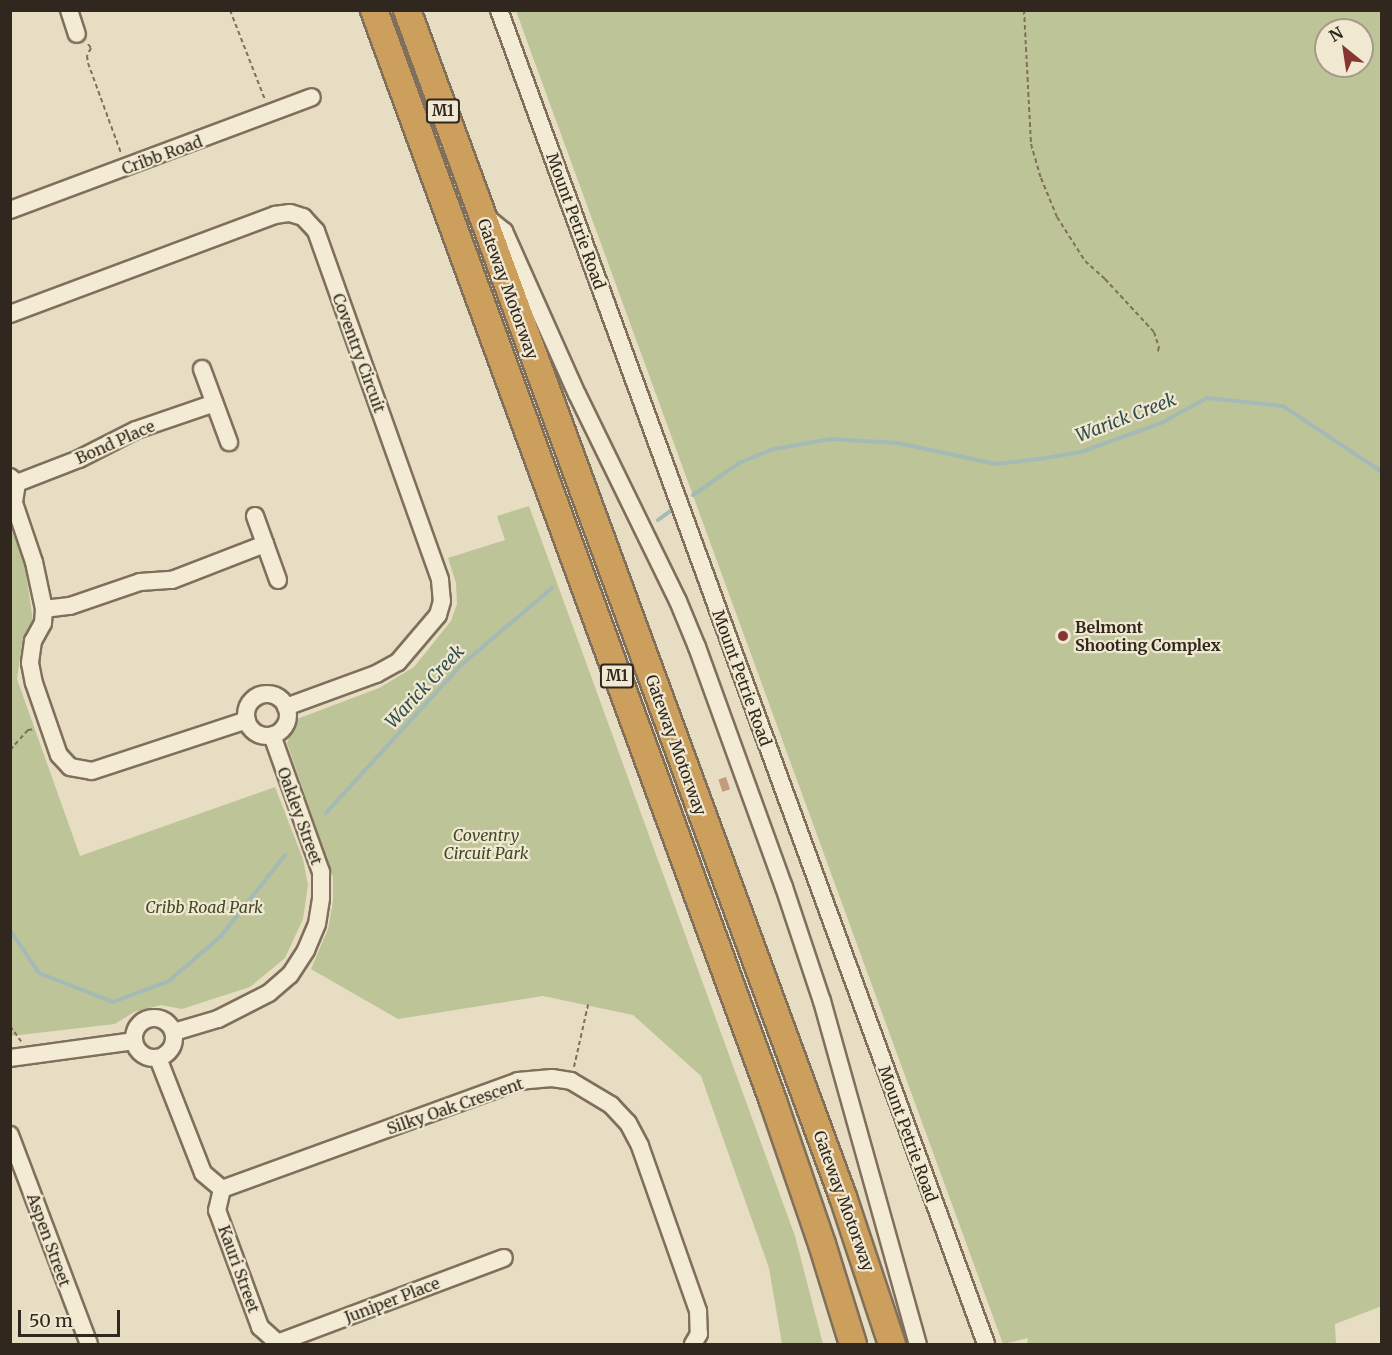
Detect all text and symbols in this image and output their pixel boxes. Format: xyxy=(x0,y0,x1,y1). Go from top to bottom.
north arrow xyxy=(1314,18,1374,78)
text: N xyxy=(1326,22,1346,46)
road number: M1 xyxy=(425,99,461,123)
street label: Cribb Road xyxy=(119,132,205,178)
street label: Mount Petrie Road xyxy=(542,150,610,292)
street label: Gateway Motorway xyxy=(474,216,542,362)
street label: Coventry Circuit xyxy=(329,291,389,415)
water label: Warick Creek xyxy=(1073,389,1179,447)
street label: Bond Place xyxy=(73,416,157,468)
street label: Mount Petrie Road xyxy=(708,607,776,749)
place label: Belmont Shooting Complex xyxy=(1075,617,1221,655)
marker: Belmont Shooting Complex xyxy=(1056,629,1070,643)
water label: Warick Creek xyxy=(381,641,469,733)
road number: M1 xyxy=(599,664,635,688)
street label: Gateway Motorway xyxy=(642,672,710,818)
street label: Oakley Street xyxy=(273,765,327,867)
park label: Coventry Circuit Park xyxy=(444,825,528,863)
park label: Cribb Road Park xyxy=(145,897,263,917)
street label: Mount Petrie Road xyxy=(874,1063,942,1205)
street label: Silky Oak Crescent xyxy=(384,1074,526,1138)
street label: Gateway Motorway xyxy=(810,1128,878,1274)
street label: Aspen Street xyxy=(23,1191,75,1289)
street label: Kauri Street xyxy=(214,1223,264,1315)
street label: Juniper Place xyxy=(342,1273,442,1327)
scale bar xyxy=(21,1298,123,1336)
text: 50 m xyxy=(29,1309,73,1332)

